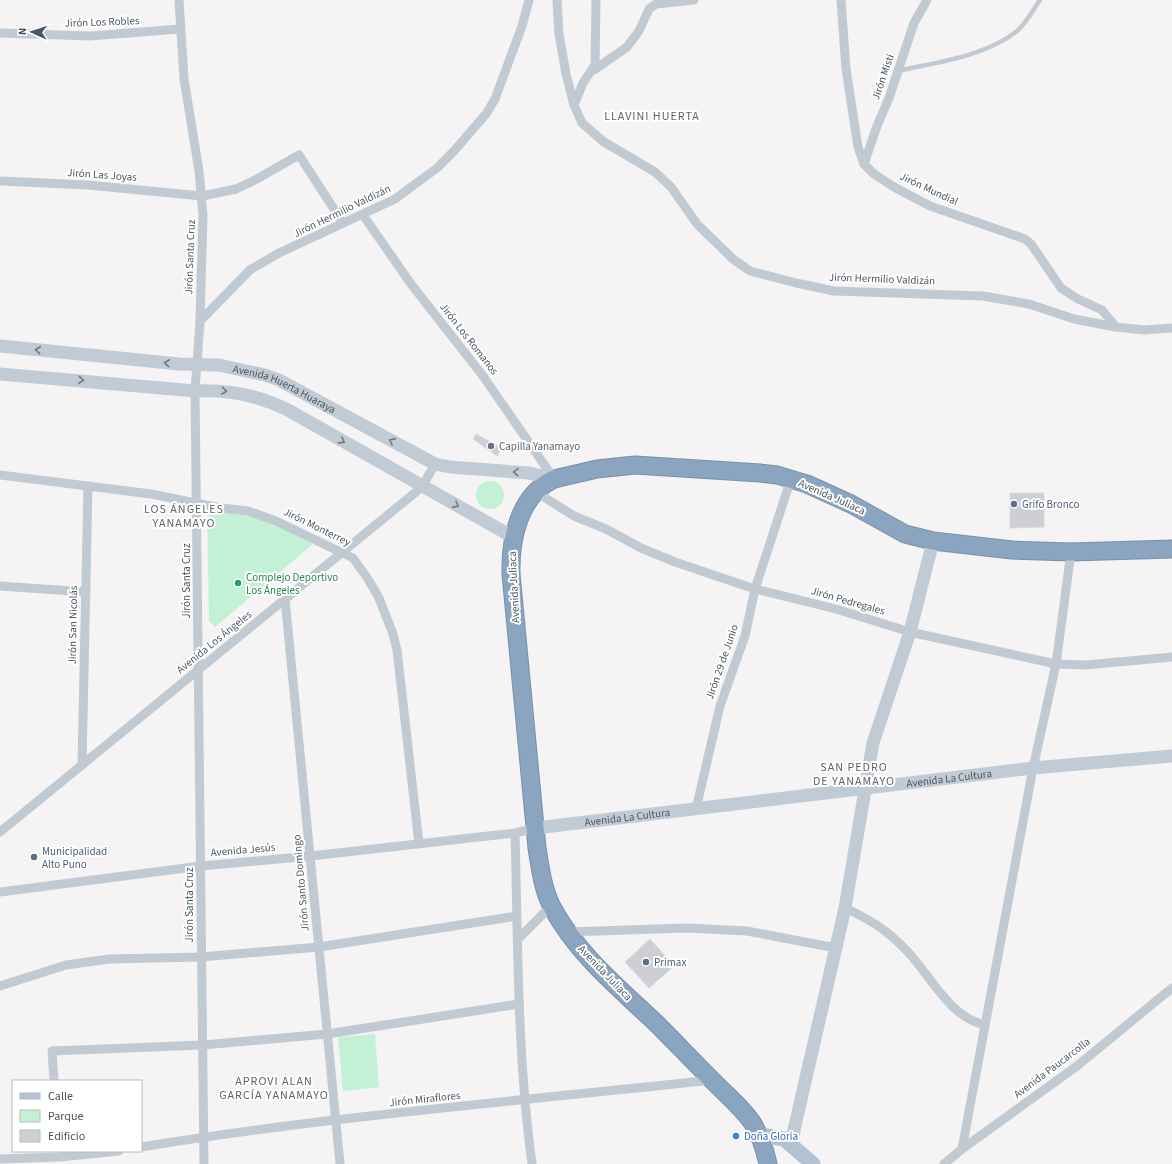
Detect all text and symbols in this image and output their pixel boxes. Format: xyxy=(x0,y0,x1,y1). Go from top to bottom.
north arrow xyxy=(12,12,52,52)
street label: Jirón Los Robles xyxy=(64,13,140,31)
text: N xyxy=(15,27,30,36)
street label: Jirón Misti xyxy=(868,52,898,102)
district label: LLAVINI HUERTA xyxy=(604,108,700,125)
street label: Jirón Las Joyas xyxy=(67,165,138,185)
street label: Jirón Mundial xyxy=(897,169,961,209)
street label: Jirón Hermilio Valdizán xyxy=(291,181,393,241)
street label: Jirón Santa Cruz xyxy=(181,219,199,295)
street label: Jirón Hermilio Valdizán xyxy=(829,270,935,288)
street label: Jirón Los Romanos xyxy=(436,300,502,378)
one-way arrow xyxy=(35,346,41,355)
one-way arrow xyxy=(164,358,170,367)
street label: Avenida Huerta Huaraya xyxy=(232,361,339,417)
one-way arrow xyxy=(78,376,84,385)
one-way arrow xyxy=(221,386,227,395)
one-way arrow xyxy=(338,437,345,444)
one-way arrow xyxy=(389,438,396,446)
place label: Capilla Yanamayo xyxy=(499,439,580,454)
marker: Capilla Yanamayo xyxy=(486,441,496,451)
one-way arrow xyxy=(513,467,519,476)
street label: Avenida Juliaca xyxy=(796,476,868,518)
place label: Grifo Bronco xyxy=(1022,497,1080,512)
marker: Grifo Bronco xyxy=(1009,499,1019,509)
district label: LOS ÁNGELES YANAMAYO xyxy=(144,501,224,532)
one-way arrow xyxy=(452,501,459,508)
street label: Jirón Monterrey xyxy=(281,504,353,550)
street label: Jirón Santa Cruz xyxy=(179,543,194,619)
street label: Avenida Juliaca xyxy=(505,551,523,623)
place label: Complejo Deportivo Los Ángeles xyxy=(246,570,338,598)
marker: Complejo Deportivo Los Ángeles xyxy=(233,578,243,588)
street label: Jirón Pedregales xyxy=(809,583,887,619)
street label: Jirón San Nicolás xyxy=(65,585,81,665)
street label: Avenida Los Ángeles xyxy=(173,607,255,677)
street label: Jirón 29 de Junio xyxy=(702,622,742,702)
district label: SAN PEDRO DE YANAMAYO xyxy=(813,759,895,790)
street label: Avenida La Cultura xyxy=(905,766,993,791)
street label: Avenida La Cultura xyxy=(584,804,671,830)
street label: Jirón Santo Domingo xyxy=(289,834,313,932)
street label: Avenida Jesús xyxy=(210,840,276,860)
place label: Municipalidad Alto Puno xyxy=(42,844,107,872)
marker: Municipalidad Alto Puno xyxy=(29,852,39,862)
street label: Jirón Santa Cruz xyxy=(182,867,197,943)
street label: Avenida Juliaca xyxy=(575,942,635,1004)
place label: Primax xyxy=(654,955,686,970)
marker: Primax xyxy=(641,957,651,967)
street label: Avenida Paucarcolla xyxy=(1011,1034,1093,1102)
district label: APROVI ALAN GARCÍA YANAMAYO xyxy=(219,1073,329,1104)
legend xyxy=(12,1080,142,1152)
text: Calle xyxy=(48,1088,73,1105)
street label: Jirón Miraflores xyxy=(389,1088,462,1110)
text: Parque xyxy=(48,1108,84,1125)
text: Edificio xyxy=(48,1128,85,1145)
place label: Doña Gloria xyxy=(744,1129,798,1144)
marker: Doña Gloria xyxy=(731,1131,741,1141)

